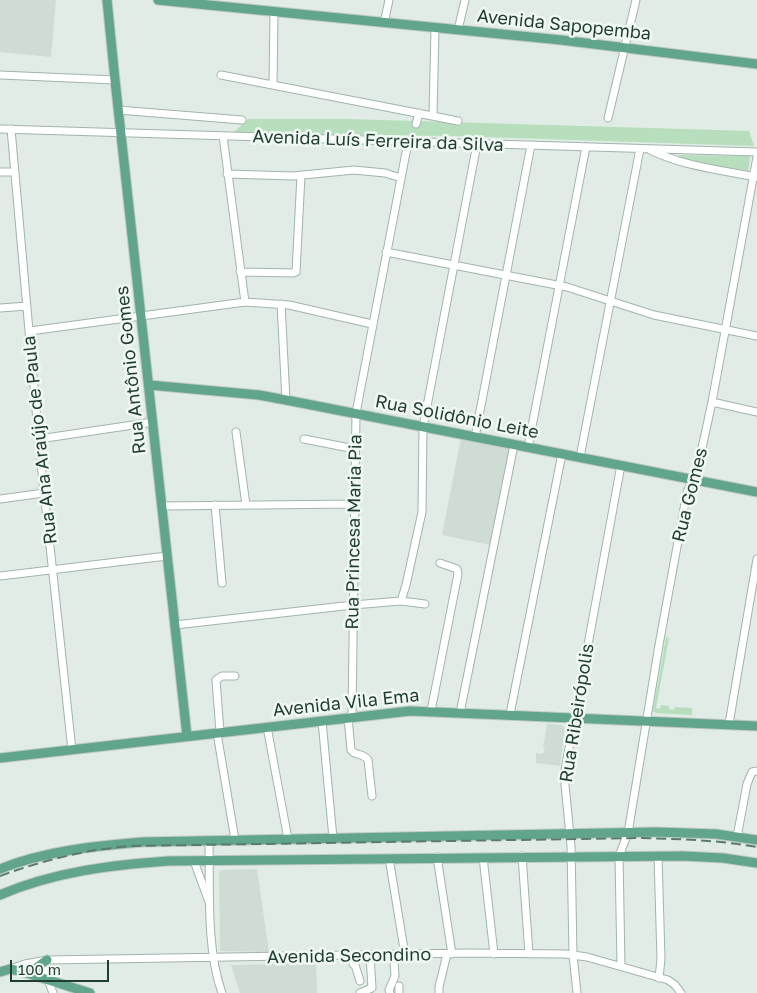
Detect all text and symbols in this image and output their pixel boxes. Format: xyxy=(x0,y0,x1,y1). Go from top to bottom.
street label: Avenida Sapopemba xyxy=(476,5,652,45)
street label: Avenida Luís Ferreira da Silva xyxy=(252,126,504,156)
street label: Rua Antônio Gomes xyxy=(111,285,151,455)
street label: Rua Ana Araújo de Paula xyxy=(18,334,62,546)
street label: Rua Solidônio Leite xyxy=(373,391,541,443)
street label: Rua Princesa Maria Pia xyxy=(341,434,367,630)
street label: Rua Gomes xyxy=(668,445,712,545)
street label: Rua Ribeirópolis xyxy=(555,642,599,784)
street label: Avenida Vila Ema xyxy=(272,685,420,721)
street label: Avenida Secondino xyxy=(267,944,431,968)
scale bar xyxy=(12,950,111,982)
text: 100 m xyxy=(18,960,61,978)

